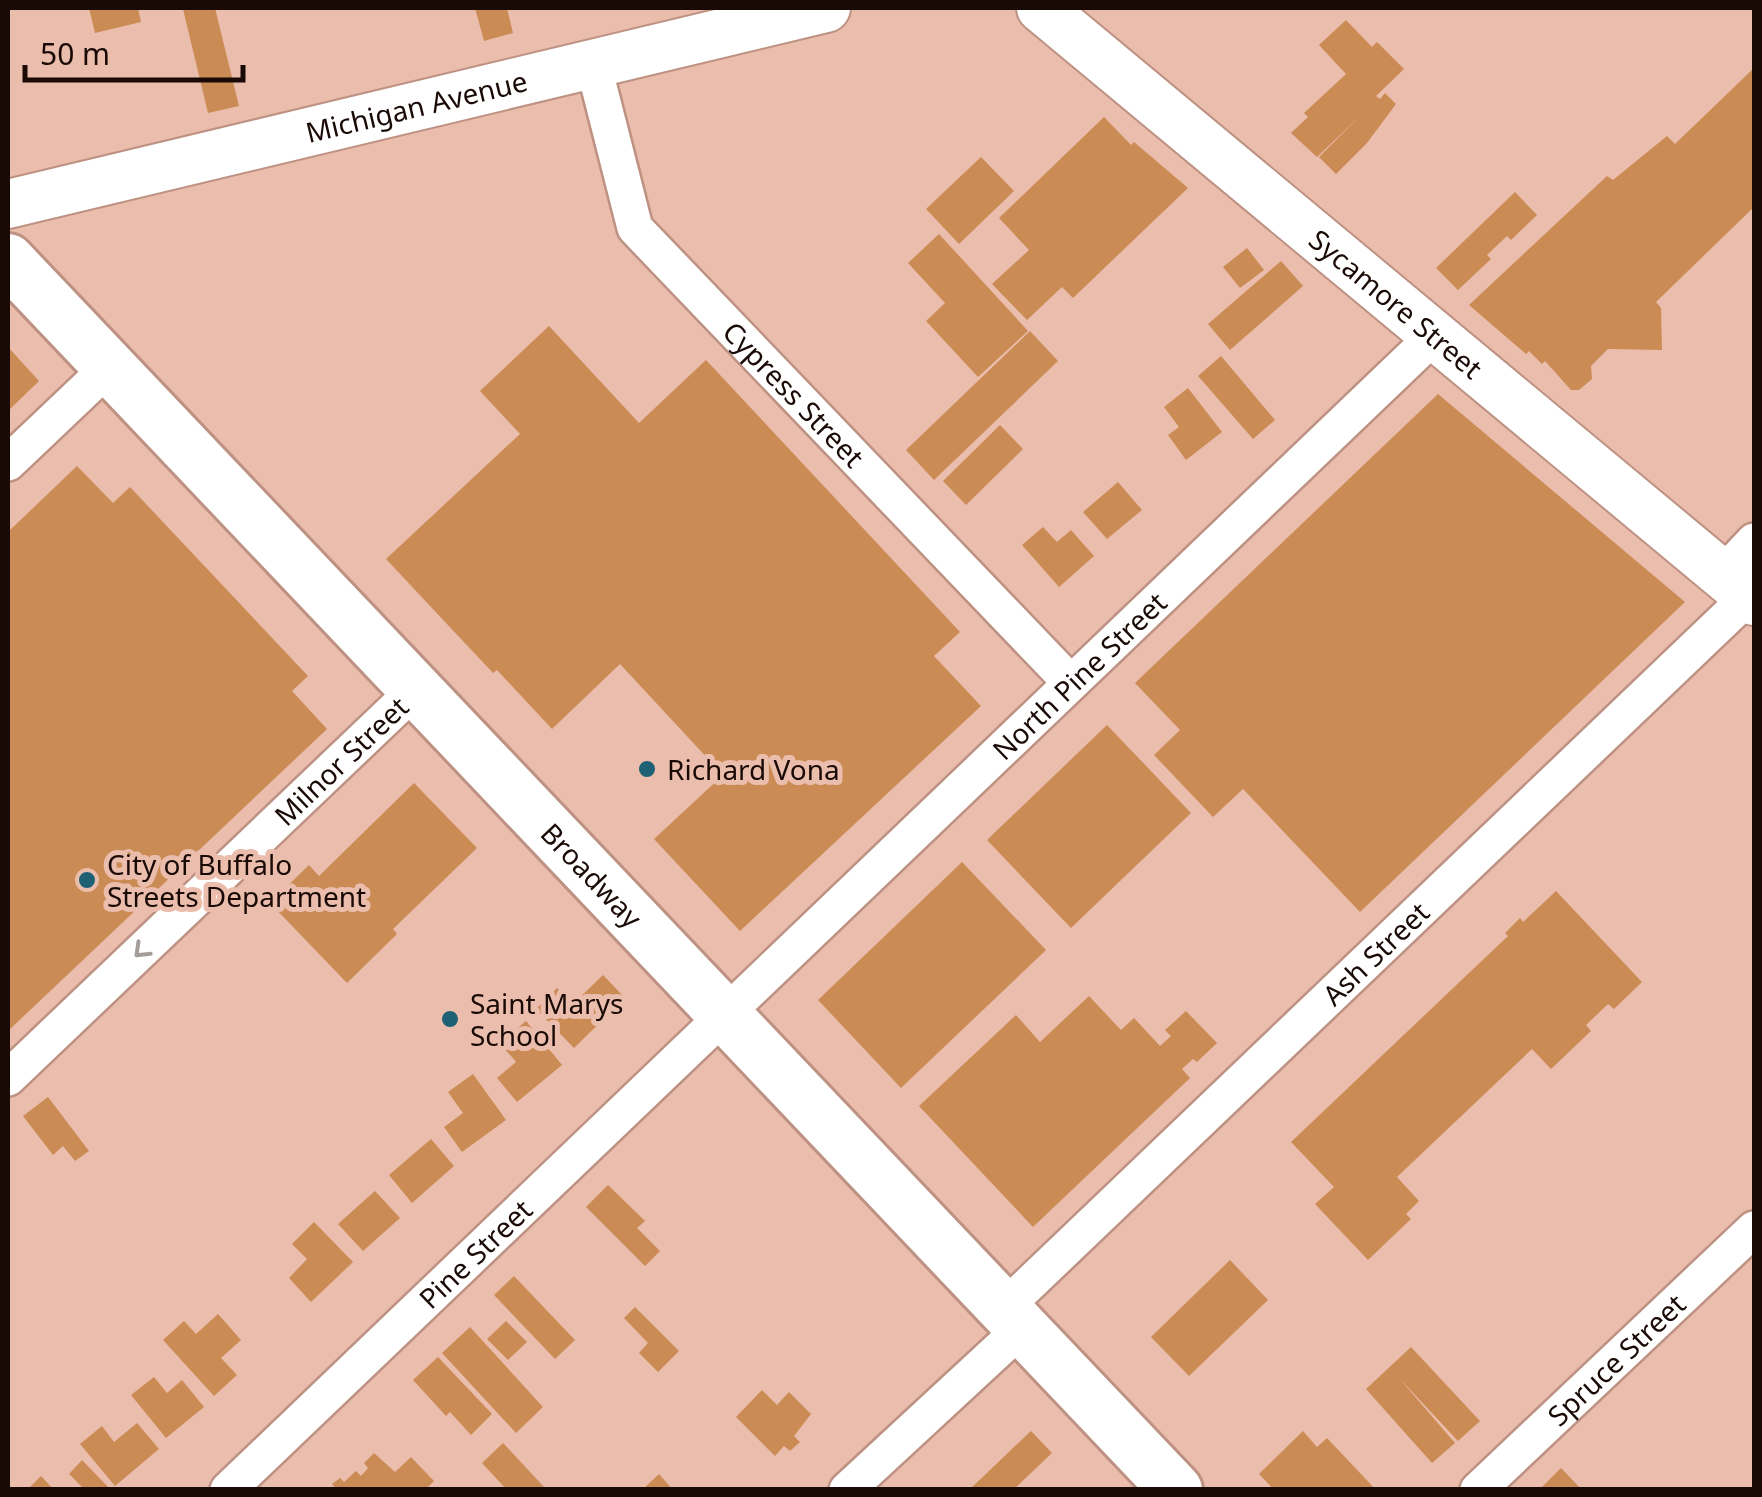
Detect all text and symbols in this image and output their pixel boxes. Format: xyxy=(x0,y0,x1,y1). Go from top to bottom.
scale bar xyxy=(25,20,242,82)
text: 50 m xyxy=(40,33,110,74)
street label: Michigan Avenue xyxy=(302,61,531,151)
street label: Sycamore Street xyxy=(1302,220,1491,387)
street label: Cypress Street xyxy=(715,313,873,475)
street label: North Pine Street xyxy=(984,583,1174,768)
street label: Milnor Street xyxy=(266,688,416,833)
place label: Richard Vona xyxy=(667,750,840,788)
marker: Richard Vona xyxy=(636,758,658,780)
street label: Broadway xyxy=(533,814,651,936)
place label: City of Buffalo Streets Department xyxy=(107,845,366,915)
marker: City of Buffalo Streets Department xyxy=(76,869,98,891)
street label: Ash Street xyxy=(1314,893,1437,1013)
one-way arrow xyxy=(135,939,153,957)
place label: Saint Marys School xyxy=(470,984,623,1054)
marker: Saint Marys School xyxy=(439,1008,461,1030)
street label: Pine Street xyxy=(410,1190,540,1317)
street label: Spruce Street xyxy=(1539,1285,1693,1434)

